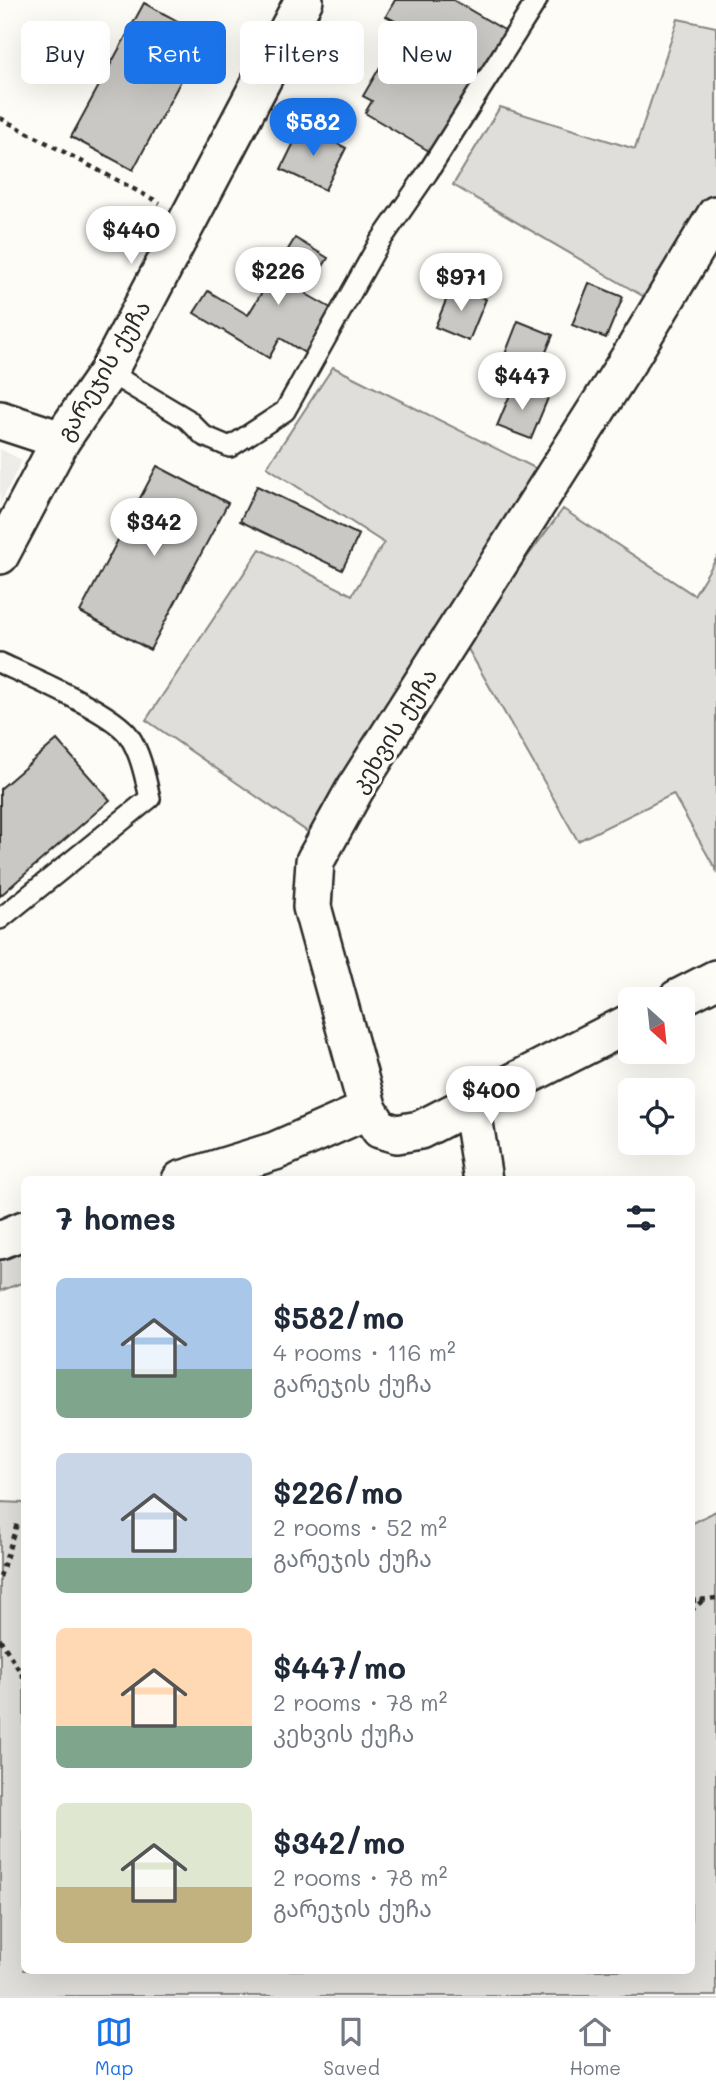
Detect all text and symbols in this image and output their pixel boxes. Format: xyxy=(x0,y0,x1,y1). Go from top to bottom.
chip: Buy xyxy=(21,21,110,84)
chip: Rent xyxy=(124,21,226,84)
chip: Filters xyxy=(240,21,364,84)
chip: New xyxy=(378,21,477,84)
pin: $582 xyxy=(272,99,354,158)
text: $582 xyxy=(286,106,340,136)
pin: $440 xyxy=(90,206,172,266)
text: $440 xyxy=(102,214,160,244)
pin: $226 xyxy=(237,247,319,307)
pin: $971 xyxy=(420,254,502,313)
text: $226 xyxy=(251,255,305,285)
text: $971 xyxy=(435,261,487,291)
street label: გარეჯის ქუჩა xyxy=(49,294,157,446)
pin: $447 xyxy=(481,352,563,412)
text: $447 xyxy=(494,360,550,390)
pin: $342 xyxy=(113,498,195,558)
text: $342 xyxy=(126,506,182,536)
street label: კეხვის ქუჩა xyxy=(343,662,443,798)
north arrow xyxy=(618,987,695,1064)
map controls xyxy=(618,987,695,1155)
pin: $400 xyxy=(450,1066,532,1126)
text: $400 xyxy=(462,1074,520,1104)
button: locate xyxy=(618,1078,695,1155)
text: 7 homes xyxy=(56,1198,176,1238)
icon: filters xyxy=(622,1199,660,1237)
text: $582/mo xyxy=(273,1297,404,1337)
icon: home xyxy=(112,1306,196,1390)
text: 4 rooms · 116 m² xyxy=(273,1337,456,1367)
text: გარეჯის ქუჩა xyxy=(273,1368,432,1398)
text: $226/mo xyxy=(273,1472,403,1512)
icon: home xyxy=(112,1481,196,1565)
text: 2 rooms · 52 m² xyxy=(273,1512,447,1542)
text: გარეჯის ქუჩა xyxy=(273,1543,432,1573)
text: $447/mo xyxy=(273,1647,406,1687)
icon: home xyxy=(112,1656,196,1740)
text: 2 rooms · 78 m² xyxy=(273,1687,447,1717)
text: კეხვის ქუჩა xyxy=(273,1718,414,1748)
text: $342/mo xyxy=(273,1822,405,1862)
icon: home xyxy=(112,1831,196,1915)
text: 2 rooms · 78 m² xyxy=(273,1862,447,1892)
text: გარეჯის ქუჩა xyxy=(273,1893,432,1923)
tab: Map xyxy=(95,2013,134,2080)
tab: Saved xyxy=(323,2013,380,2080)
tab: Home xyxy=(569,2013,621,2080)

